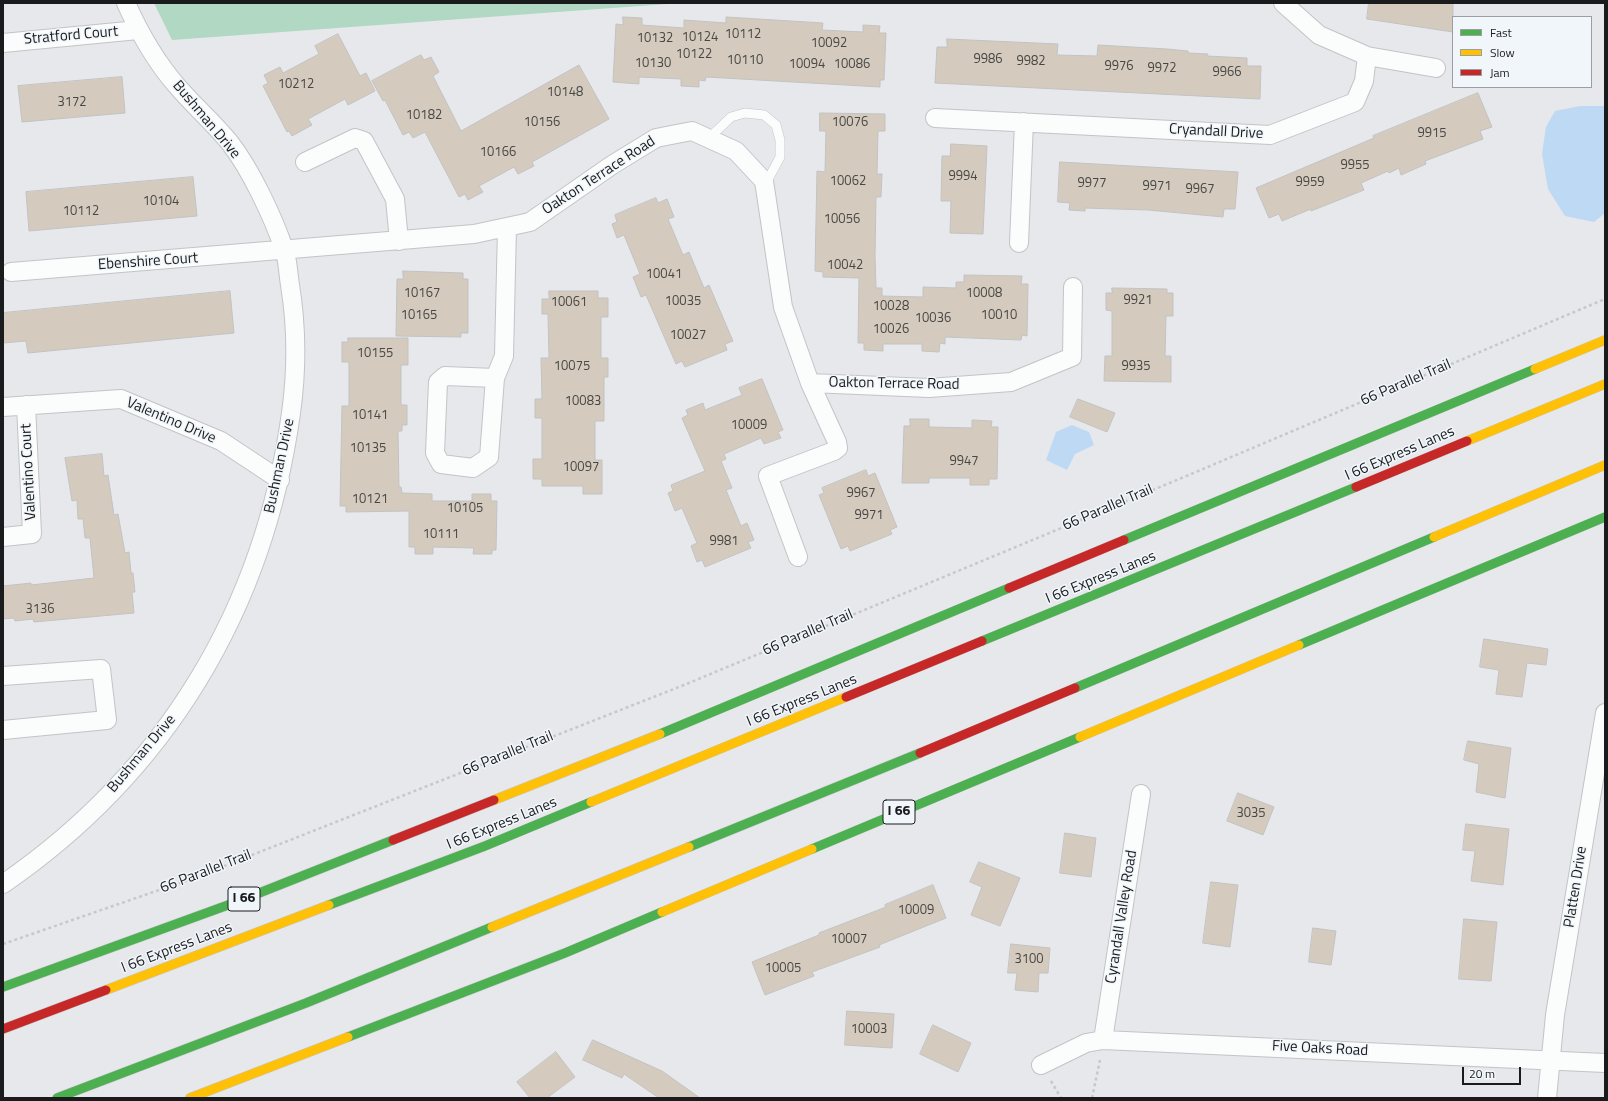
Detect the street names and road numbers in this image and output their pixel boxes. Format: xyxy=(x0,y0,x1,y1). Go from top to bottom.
street label: Stratford Court xyxy=(23,23,119,49)
street label: Bushman Drive xyxy=(168,77,244,163)
street label: Cryandall Drive xyxy=(1168,121,1264,143)
street label: Oakton Terrace Road xyxy=(539,133,659,219)
street label: Ebenshire Court xyxy=(97,250,199,274)
street label: 66 Parallel Trail xyxy=(1358,356,1454,410)
street label: Oakton Terrace Road xyxy=(828,374,960,394)
street label: Valentino Drive xyxy=(124,394,218,448)
street label: Bushman Drive xyxy=(261,417,299,515)
street label: Valentino Court xyxy=(17,423,41,521)
street label: I 66 Express Lanes xyxy=(1343,423,1457,485)
street label: 66 Parallel Trail xyxy=(1060,481,1156,535)
street label: I 66 Express Lanes xyxy=(1043,548,1159,608)
street label: 66 Parallel Trail xyxy=(760,606,856,660)
street label: I 66 Express Lanes xyxy=(744,671,860,731)
street label: Bushman Drive xyxy=(104,711,180,797)
street label: 66 Parallel Trail xyxy=(460,728,556,780)
street label: I 66 Express Lanes xyxy=(444,794,560,854)
road number: I 66 xyxy=(883,800,915,824)
street label: Platten Drive xyxy=(1561,845,1591,929)
street label: 66 Parallel Trail xyxy=(158,846,254,898)
street label: Cyrandall Valley Road xyxy=(1103,849,1141,985)
road number: I 66 xyxy=(228,887,260,911)
street label: I 66 Express Lanes xyxy=(119,919,235,977)
street label: Five Oaks Road xyxy=(1271,1037,1369,1061)

